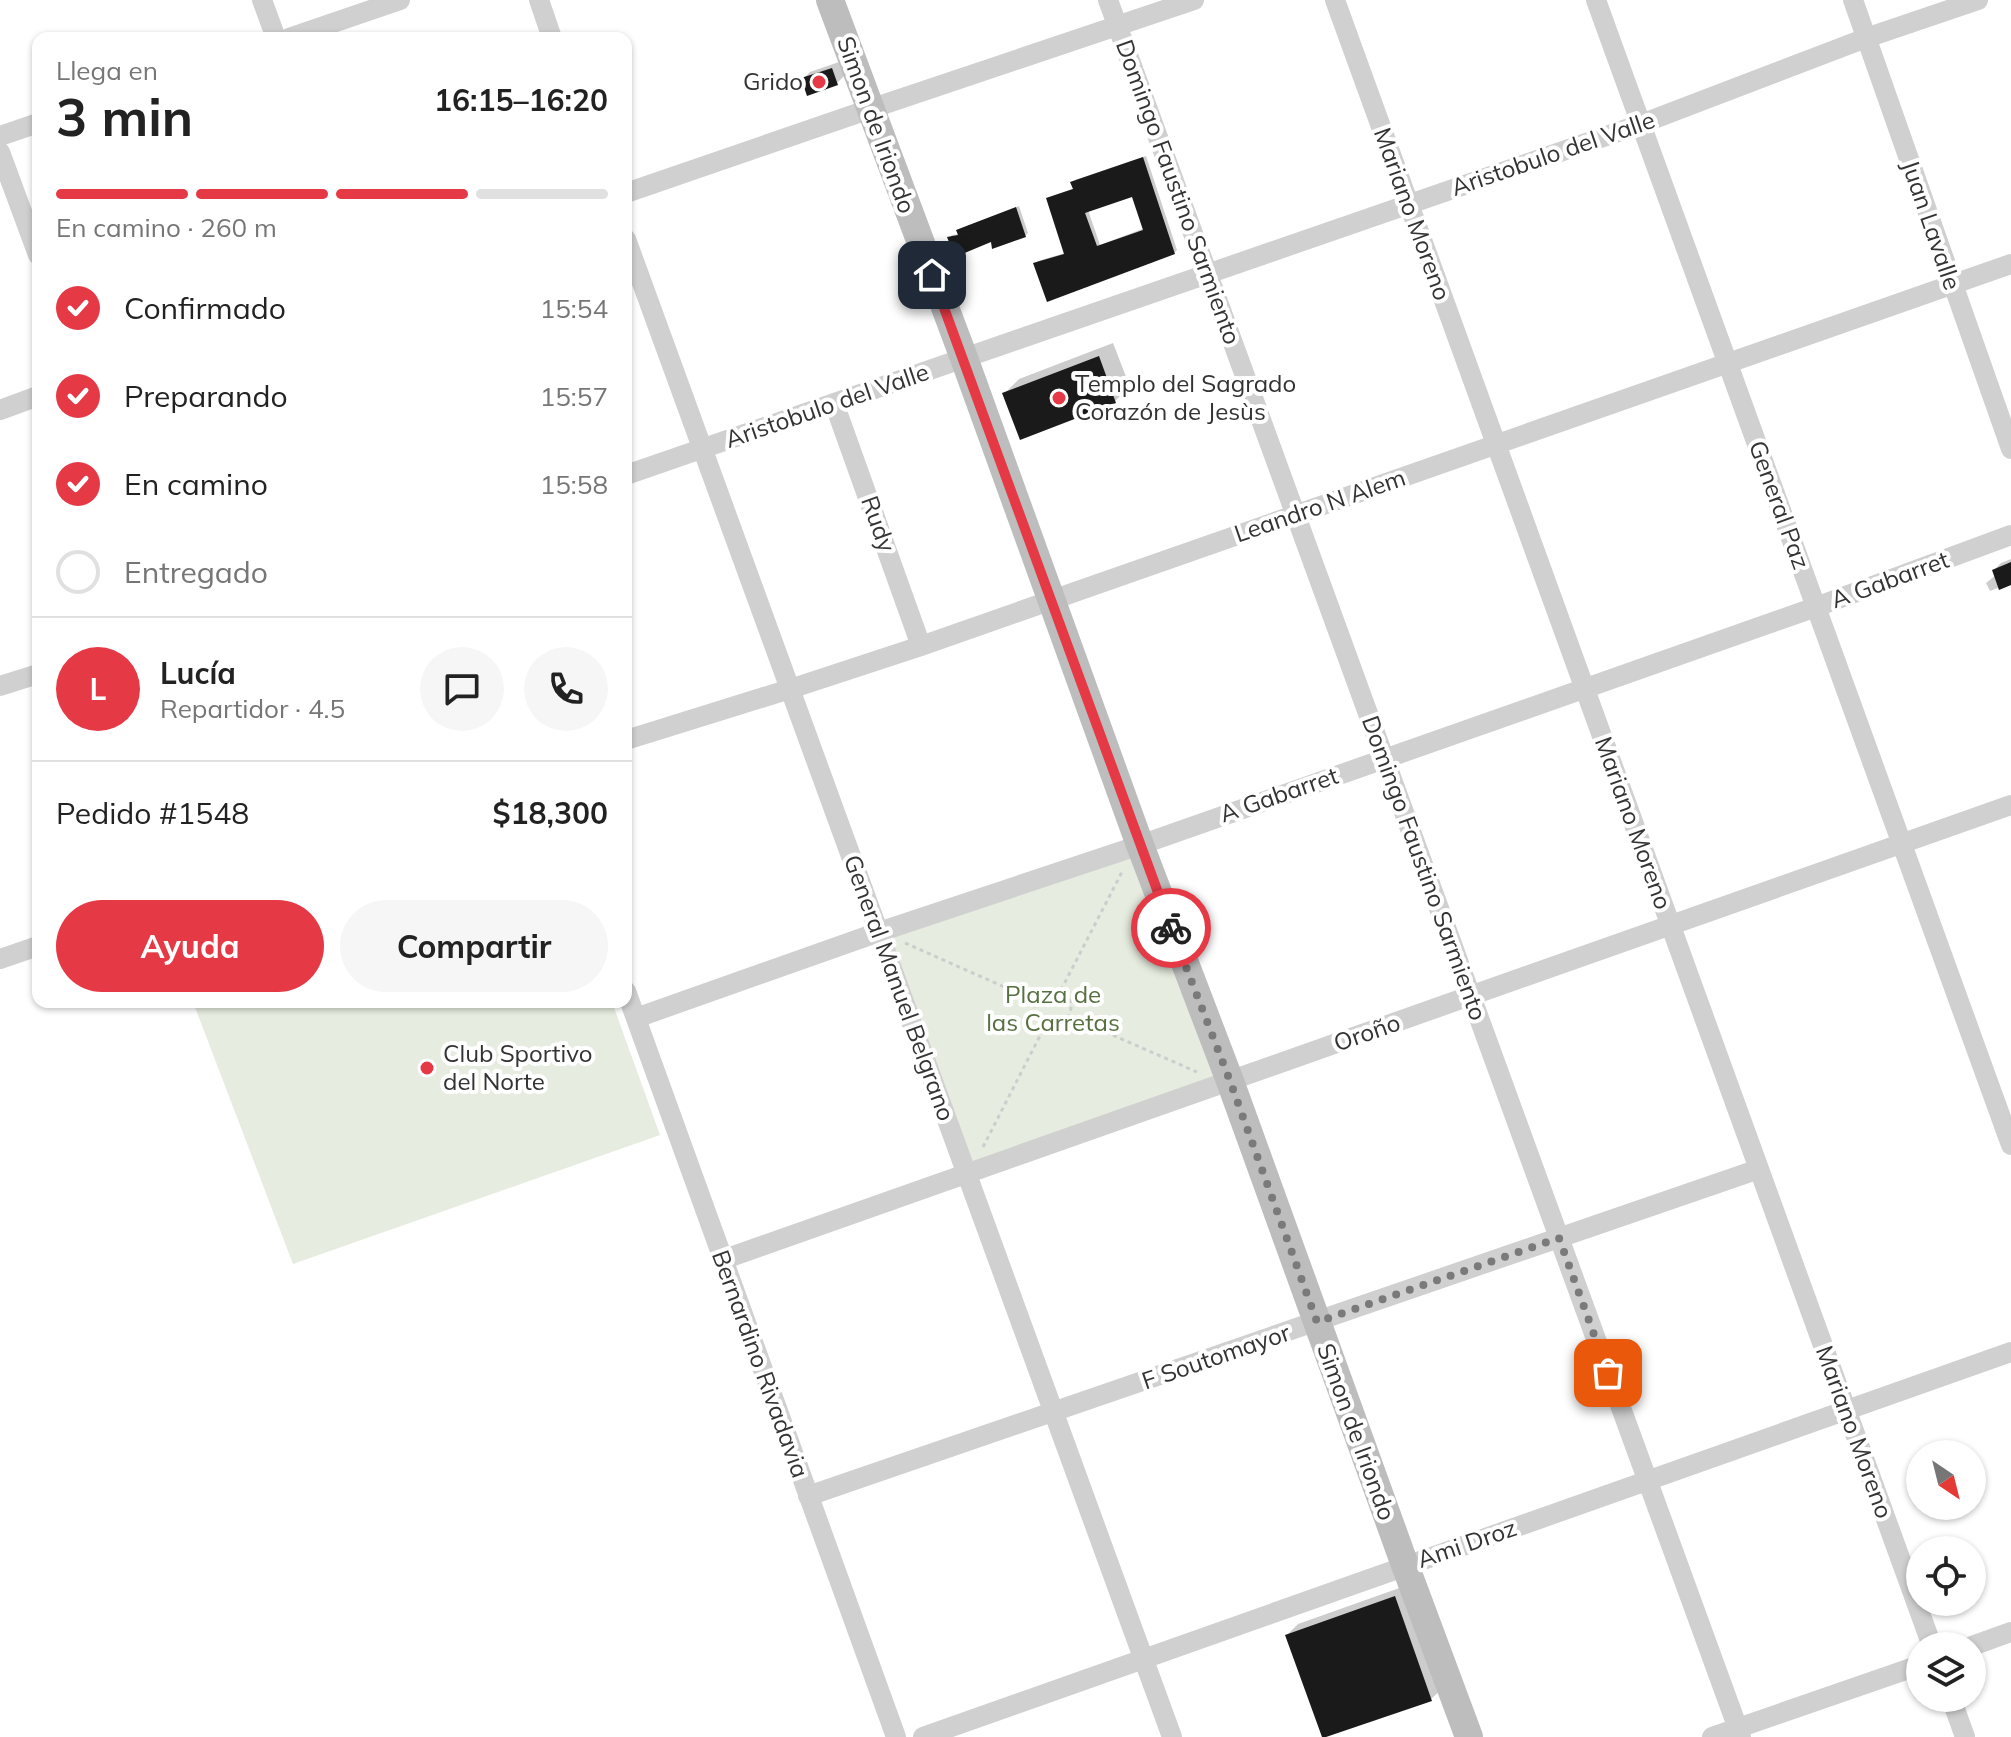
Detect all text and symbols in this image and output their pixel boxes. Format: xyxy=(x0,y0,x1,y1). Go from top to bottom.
street label: Simon de Iriondo xyxy=(831,32,923,217)
street label: Domingo Faustino Sarmiento xyxy=(1110,35,1248,348)
text: Llega en xyxy=(56,54,158,87)
place label: Grido xyxy=(743,66,803,96)
marker: Grido xyxy=(810,73,828,91)
text: 16:15–16:20 xyxy=(434,81,608,119)
text: 3 min xyxy=(56,84,193,149)
street label: Aristobulo del Valle xyxy=(1447,104,1658,202)
street label: Mariano Moreno xyxy=(1368,123,1458,304)
street label: Juan Lavalle xyxy=(1896,156,1968,293)
text: En camino · 260 m xyxy=(56,211,277,244)
pin xyxy=(898,241,966,309)
icon: home xyxy=(910,253,954,297)
icon: check xyxy=(56,286,100,330)
text: Confirmado xyxy=(124,289,286,327)
text: 15:54 xyxy=(540,292,608,325)
street label: Aristobulo del Valle xyxy=(721,356,932,454)
place label: Templo del Sagrado Corazón de Jesùs xyxy=(1075,368,1296,426)
icon: check xyxy=(56,374,100,418)
text: Preparando xyxy=(124,377,288,415)
text: 15:57 xyxy=(540,380,608,413)
marker: Templo del Sagrado Corazón de Jesùs xyxy=(1050,389,1068,407)
street label: General Paz xyxy=(1743,436,1817,573)
icon: check xyxy=(56,462,100,506)
street label: Leandro N Alem xyxy=(1230,462,1409,548)
text: En camino xyxy=(124,465,268,503)
text: 15:58 xyxy=(540,468,608,501)
street label: Rudy xyxy=(855,491,903,556)
street label: A Gabarret xyxy=(1827,544,1953,614)
text: Entregado xyxy=(124,553,268,591)
button: chat xyxy=(420,647,504,731)
button: phone xyxy=(524,647,608,731)
text: Lucía xyxy=(160,654,236,692)
text: L xyxy=(90,670,106,708)
text: Repartidor · 4.5 xyxy=(160,692,345,725)
street label: Domingo Faustino Sarmiento xyxy=(1356,711,1494,1024)
street label: Mariano Moreno xyxy=(1589,732,1679,913)
street label: A Gabarret xyxy=(1215,760,1342,828)
text: Pedido #1548 xyxy=(56,794,249,832)
text: $18,300 xyxy=(493,794,608,832)
street label: General Manuel Belgrano xyxy=(838,851,962,1125)
courier xyxy=(1131,888,1211,968)
button: Ayuda xyxy=(56,900,324,992)
button: Compartir xyxy=(340,900,608,992)
icon: bike xyxy=(1149,906,1193,950)
park label: Plaza de las Carretas xyxy=(986,979,1120,1037)
street label: Oroño xyxy=(1329,1007,1404,1057)
place label: Club Sportivo del Norte xyxy=(443,1038,592,1096)
marker: Club Sportivo del Norte xyxy=(418,1059,436,1077)
street label: Bernardino Rivadavia xyxy=(706,1246,816,1482)
street label: F Soutomayor xyxy=(1138,1317,1294,1395)
street label: Simon de Iriondo xyxy=(1311,1339,1403,1524)
pin xyxy=(1574,1339,1642,1407)
street label: Mariano Moreno xyxy=(1810,1341,1900,1522)
icon: bag xyxy=(1586,1351,1630,1395)
north arrow xyxy=(1906,1440,1986,1520)
map controls xyxy=(1906,1440,1986,1712)
street label: Ami Droz xyxy=(1413,1512,1520,1574)
button: locate xyxy=(1906,1536,1986,1616)
button: layers xyxy=(1906,1632,1986,1712)

